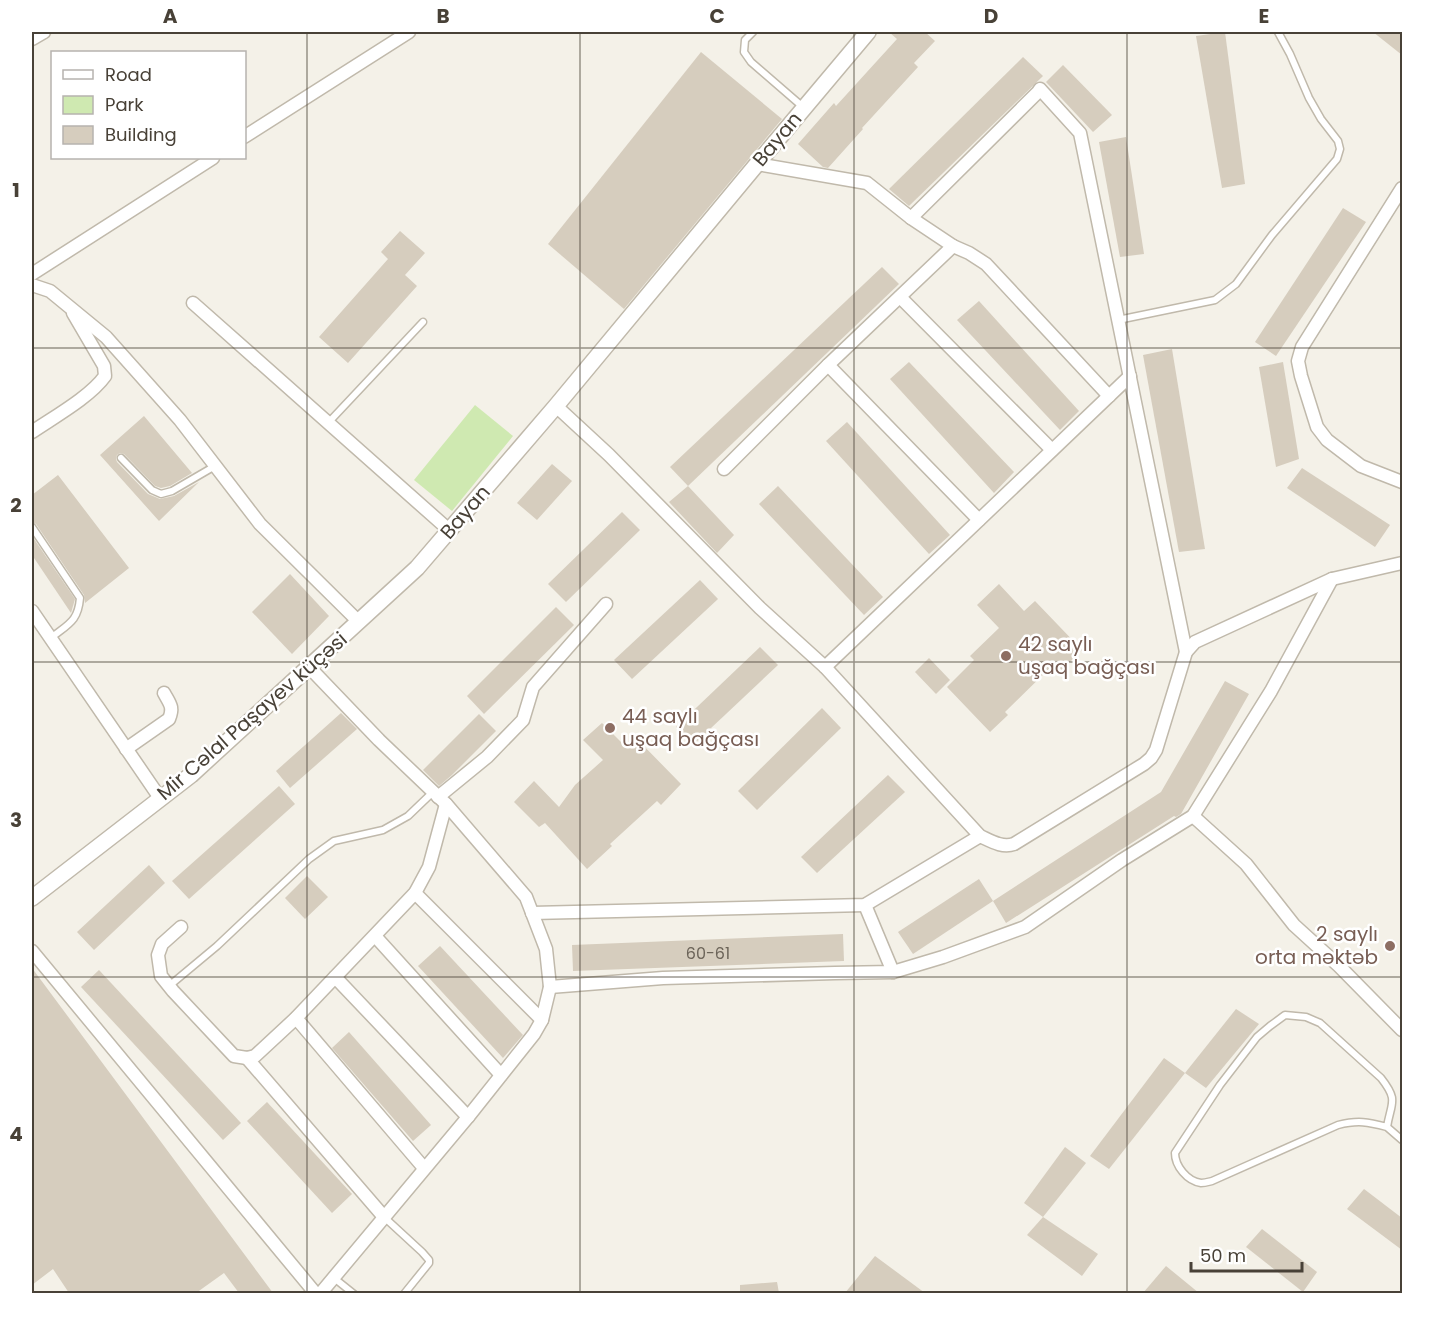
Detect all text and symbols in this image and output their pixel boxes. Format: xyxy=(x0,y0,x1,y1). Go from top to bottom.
text: A xyxy=(163,2,178,30)
text: B xyxy=(436,2,450,30)
text: C xyxy=(709,2,725,30)
text: D xyxy=(984,2,998,30)
text: E xyxy=(1259,2,1269,30)
legend xyxy=(51,51,246,159)
text: Road xyxy=(105,62,152,87)
text: Park xyxy=(105,92,144,117)
street label: Bayan xyxy=(746,106,808,172)
text: Building xyxy=(105,122,177,147)
text: 1 xyxy=(12,176,20,204)
street label: Bayan xyxy=(434,479,496,545)
text: 2 xyxy=(10,491,22,519)
street label: Mir Cəlal Paşayev küçəsi xyxy=(151,625,353,807)
place label: 42 saylı uşaq bağçası xyxy=(1018,630,1155,681)
marker: 42 saylı uşaq bağçası xyxy=(999,649,1013,663)
place label: 44 saylı uşaq bağçası xyxy=(622,702,759,753)
marker: 44 saylı uşaq bağçası xyxy=(603,721,617,735)
text: 3 xyxy=(10,806,22,834)
place label: 2 saylı orta məktəb xyxy=(1255,920,1378,971)
marker: 2 saylı orta məktəb xyxy=(1383,939,1397,953)
house number: 60-61 xyxy=(686,942,730,965)
text: 4 xyxy=(9,1120,23,1148)
scale bar xyxy=(1191,1235,1302,1273)
text: 50 m xyxy=(1200,1243,1246,1268)

